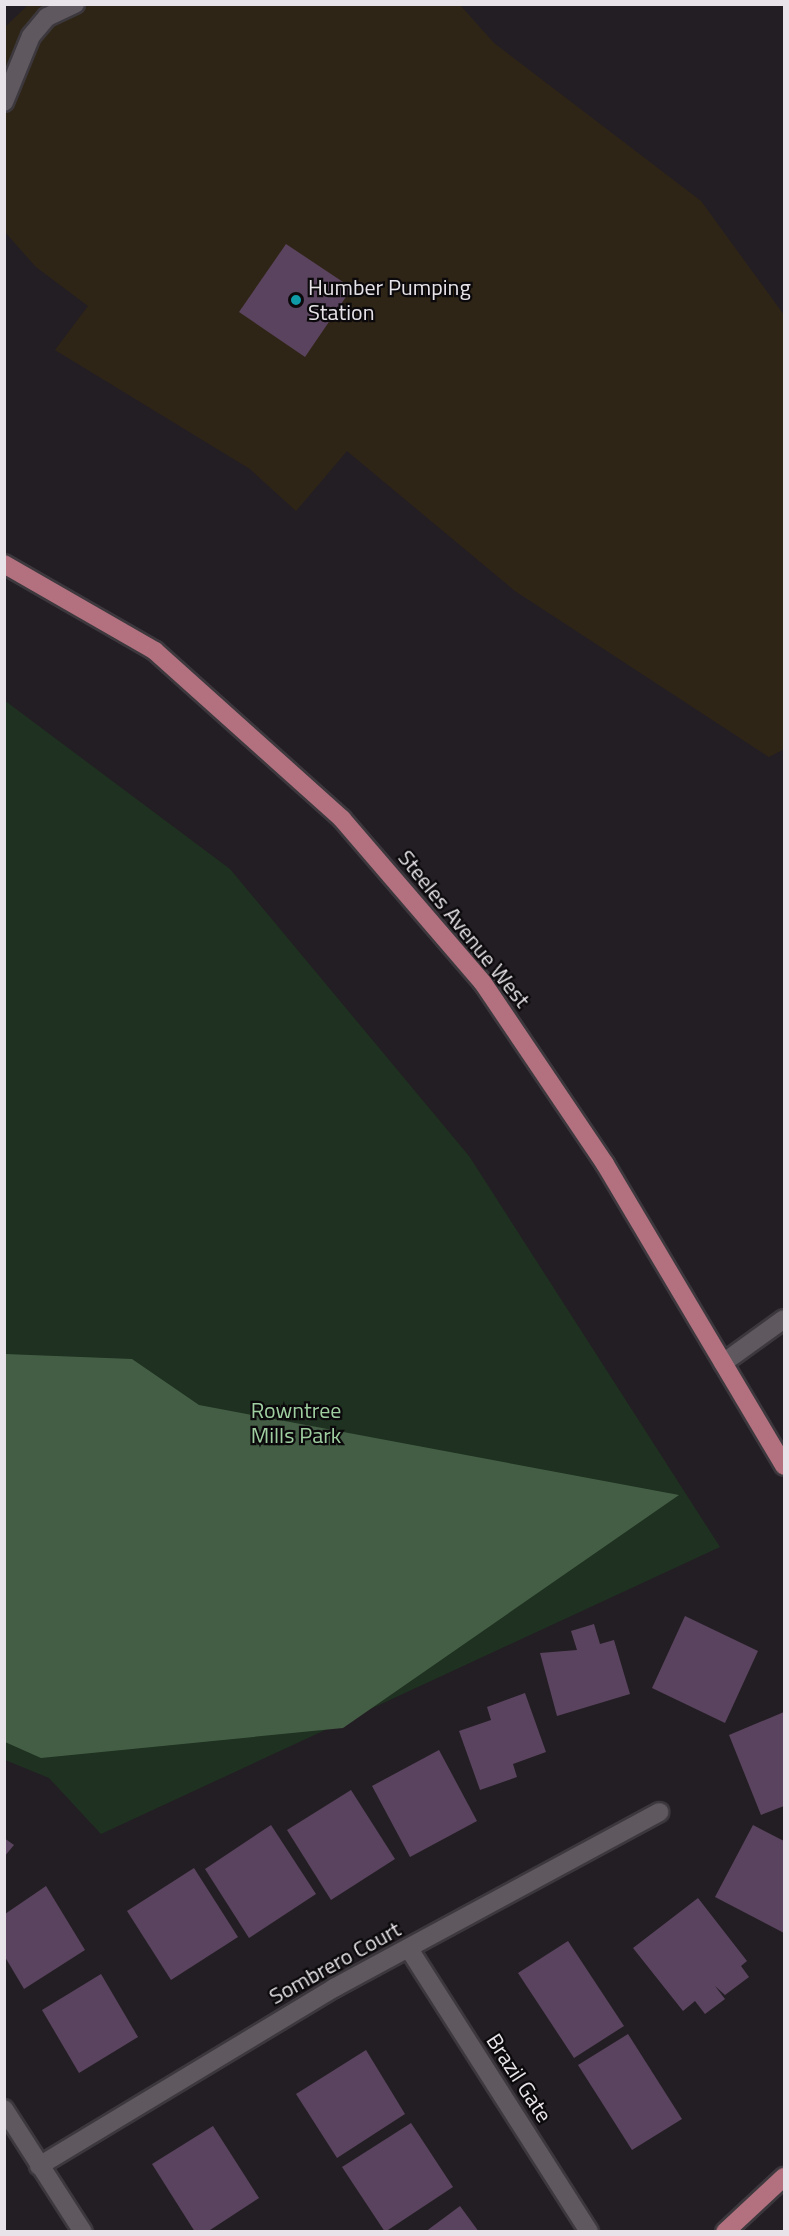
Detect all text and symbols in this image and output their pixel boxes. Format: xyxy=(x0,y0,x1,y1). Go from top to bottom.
place label: Humber Pumping Station xyxy=(308,274,471,326)
marker: Humber Pumping Station xyxy=(289,293,303,307)
street label: Steeles Avenue West xyxy=(392,845,536,1013)
park label: Rowntree Mills Park xyxy=(251,1397,341,1448)
street label: Sombrero Court xyxy=(265,1916,405,2010)
street label: Brazil Gate xyxy=(481,2029,557,2127)

